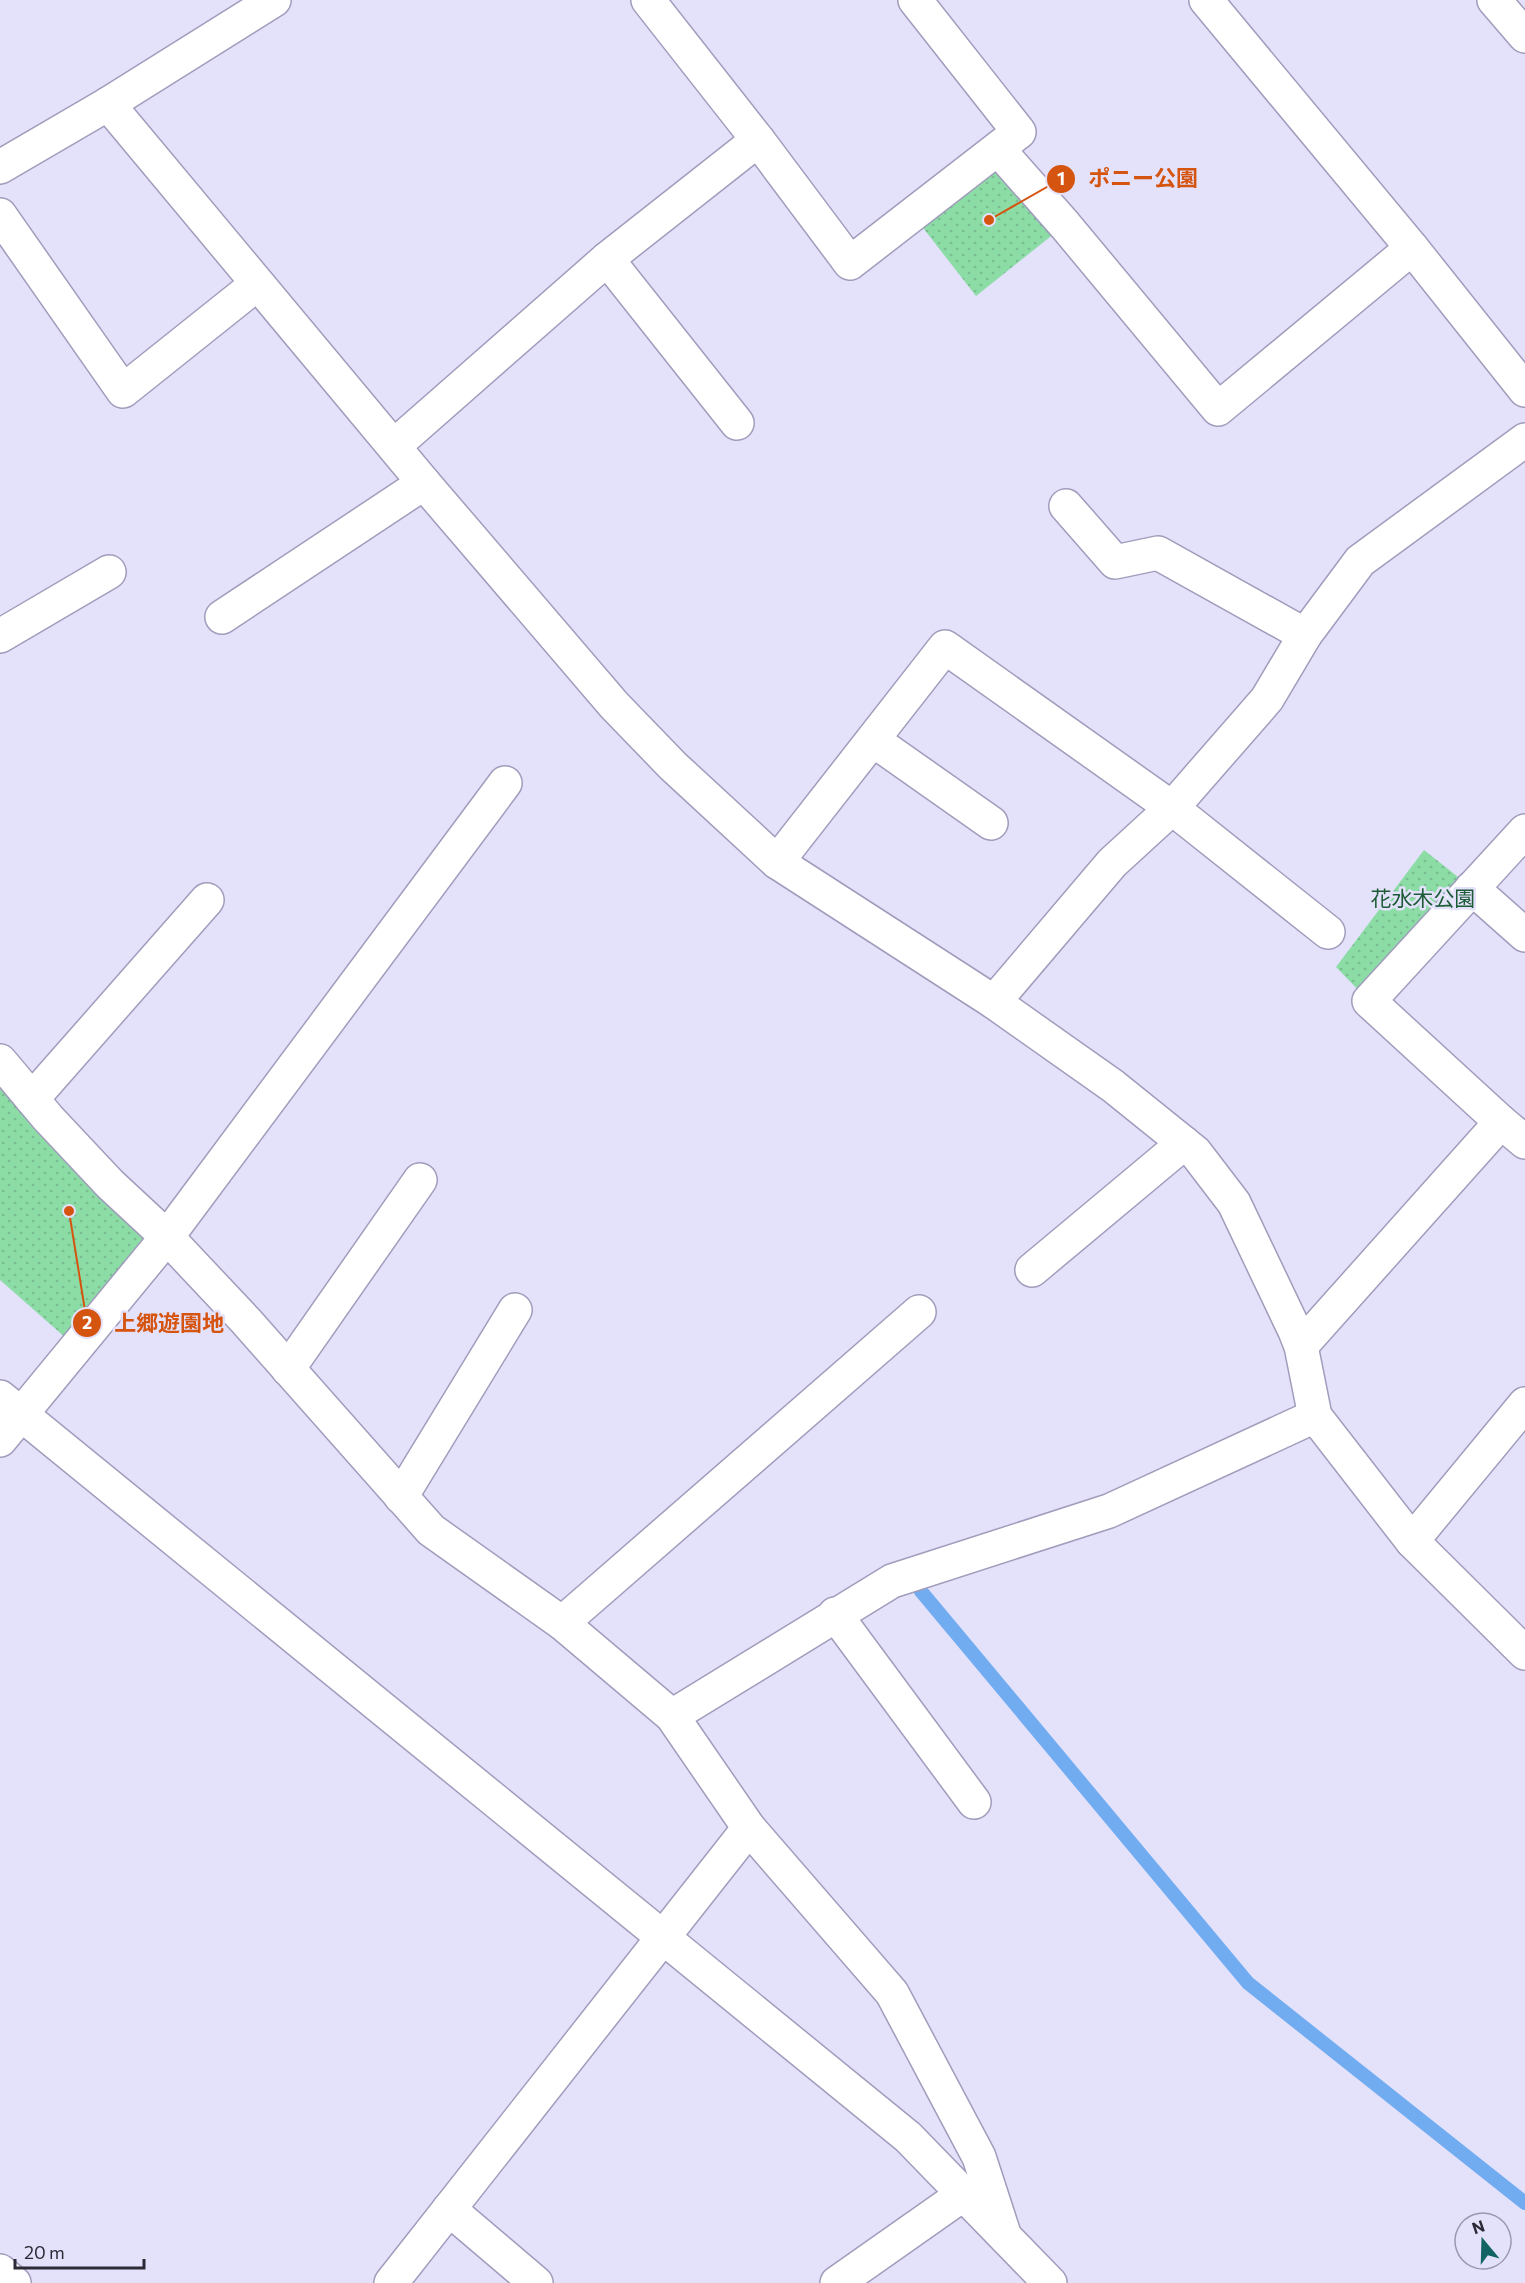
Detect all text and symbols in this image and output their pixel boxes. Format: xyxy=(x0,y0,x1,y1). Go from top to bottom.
callout: ポニー公園 xyxy=(1046,159,1210,199)
text: ポニー公園 xyxy=(1088,164,1198,191)
text: 1 xyxy=(1057,167,1065,189)
park label: 花水木公園 xyxy=(1371,885,1476,910)
callout: 上郷遊園地 xyxy=(72,1303,236,1343)
text: 上郷遊園地 xyxy=(114,1309,224,1336)
text: 2 xyxy=(82,1311,92,1333)
north arrow xyxy=(1453,2211,1513,2271)
text: N xyxy=(1469,2215,1487,2237)
scale bar xyxy=(15,2232,144,2270)
text: 20 m xyxy=(24,2241,65,2263)

